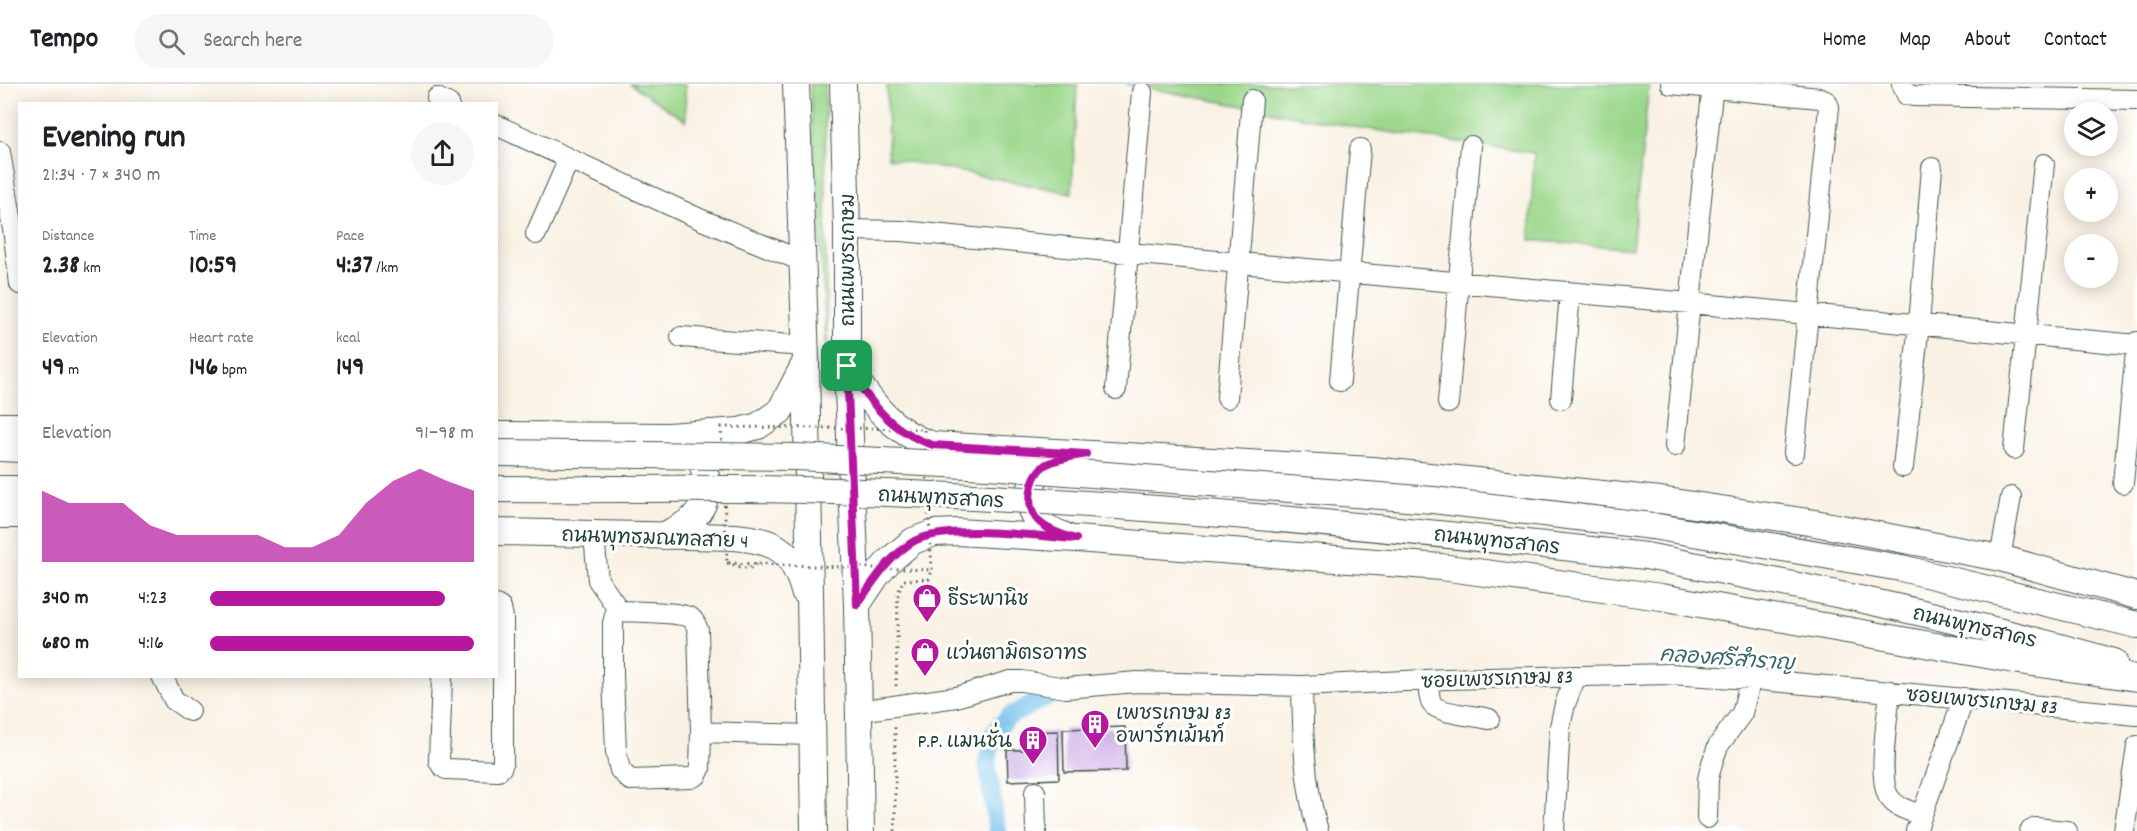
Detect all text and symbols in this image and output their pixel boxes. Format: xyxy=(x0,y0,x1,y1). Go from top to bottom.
search box xyxy=(134,14,554,68)
text: Tempo xyxy=(30,21,98,61)
icon: search xyxy=(155,25,188,58)
text: Search here xyxy=(203,26,303,57)
text: Home xyxy=(1822,26,1866,56)
text: Map xyxy=(1899,26,1931,56)
text: About xyxy=(1964,26,2011,56)
text: Contact xyxy=(2044,26,2107,56)
map controls xyxy=(2064,102,2118,288)
button: layers xyxy=(2064,102,2118,156)
text: Evening run xyxy=(42,116,186,163)
button: share xyxy=(411,122,474,185)
text: 21:34 · 7 × 340 m xyxy=(42,162,160,190)
button: + xyxy=(2064,168,2118,222)
street label: ถนนเพชรเกษม xyxy=(836,194,864,326)
text: Distance xyxy=(42,225,94,248)
text: Time xyxy=(189,225,216,248)
text: Pace xyxy=(336,225,364,248)
button: − xyxy=(2064,234,2118,288)
text: 2.38 xyxy=(42,248,80,285)
text: 10:59 xyxy=(189,248,237,285)
text: 4:37 xyxy=(336,248,373,285)
text: km xyxy=(80,257,101,280)
text: /km xyxy=(373,257,398,280)
text: Elevation xyxy=(42,327,98,350)
text: Heart rate xyxy=(189,327,254,350)
text: kcal xyxy=(336,327,360,350)
pin xyxy=(821,340,872,391)
icon: arrive xyxy=(830,349,863,382)
text: 49 xyxy=(42,350,65,387)
text: 146 xyxy=(189,350,218,387)
text: 149 xyxy=(336,350,364,387)
text: m xyxy=(65,359,79,382)
text: bpm xyxy=(218,359,247,382)
text: Elevation xyxy=(42,420,112,448)
text: 91–98 m xyxy=(415,420,474,448)
street label: ถนนพุทธสาคร xyxy=(877,483,1005,517)
street label: ถนนพุทธสาคร xyxy=(1432,522,1561,564)
street label: ถนนพุทธมณฑลสาย 4 xyxy=(561,523,749,557)
shop icon: ธีระพานิช xyxy=(911,582,943,624)
text: 340 m xyxy=(42,585,88,613)
text: 4:23 xyxy=(138,585,167,613)
place label: ธีระพานิช xyxy=(948,586,1029,615)
street label: ถนนพุทธสาคร xyxy=(1909,601,2039,657)
text: 680 m xyxy=(42,630,89,658)
text: 4:16 xyxy=(138,630,164,658)
shop icon: แว่นตามิตรอาทร xyxy=(909,636,941,678)
place label: แว่นตามิตรอาทร xyxy=(946,639,1087,669)
water label: คลองศรีสำราญ xyxy=(1659,640,1797,681)
street label: ซอยเพชรเกษม 83 xyxy=(1421,664,1574,698)
street label: ซอยเพชรเกษม 83 xyxy=(1905,682,2059,724)
place label: เพชรเกษม 83 อพาร์ทเม้นท์ xyxy=(1116,701,1231,752)
building icon: เพชรเกษม 83 อพาร์ทเม้นท์ xyxy=(1079,708,1111,750)
place label: P.P. แมนชั่น xyxy=(917,722,1012,757)
building icon: P.P. แมนชั่น xyxy=(1017,724,1049,766)

